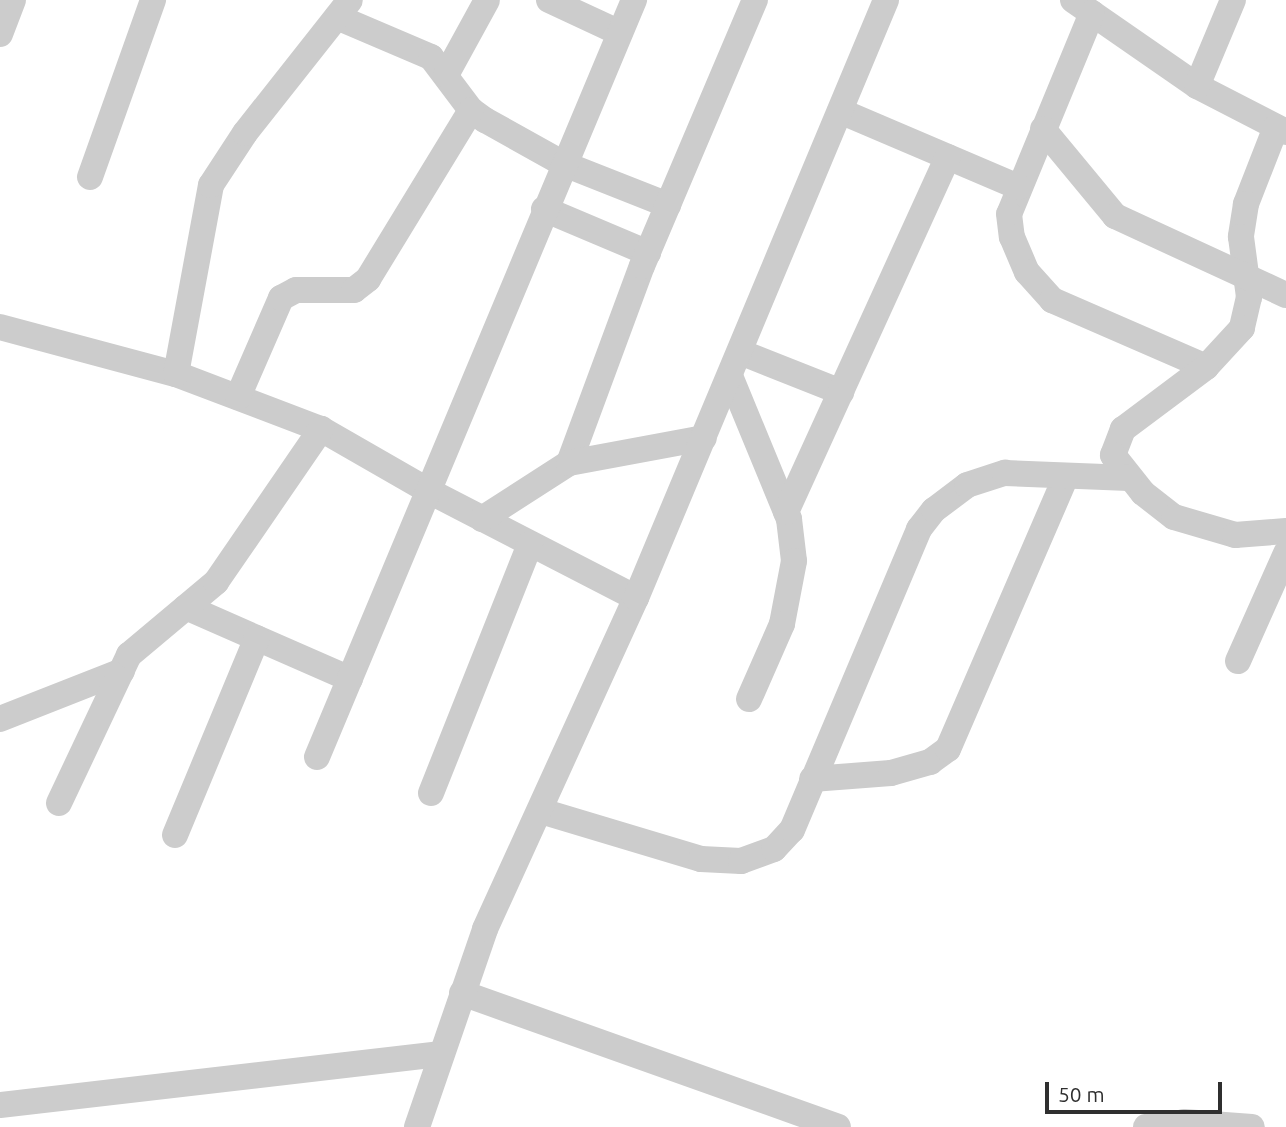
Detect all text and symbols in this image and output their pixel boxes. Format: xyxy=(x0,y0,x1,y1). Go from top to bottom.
scale bar xyxy=(1048,1068,1225,1112)
text: 50 m xyxy=(1058,1082,1105,1106)

